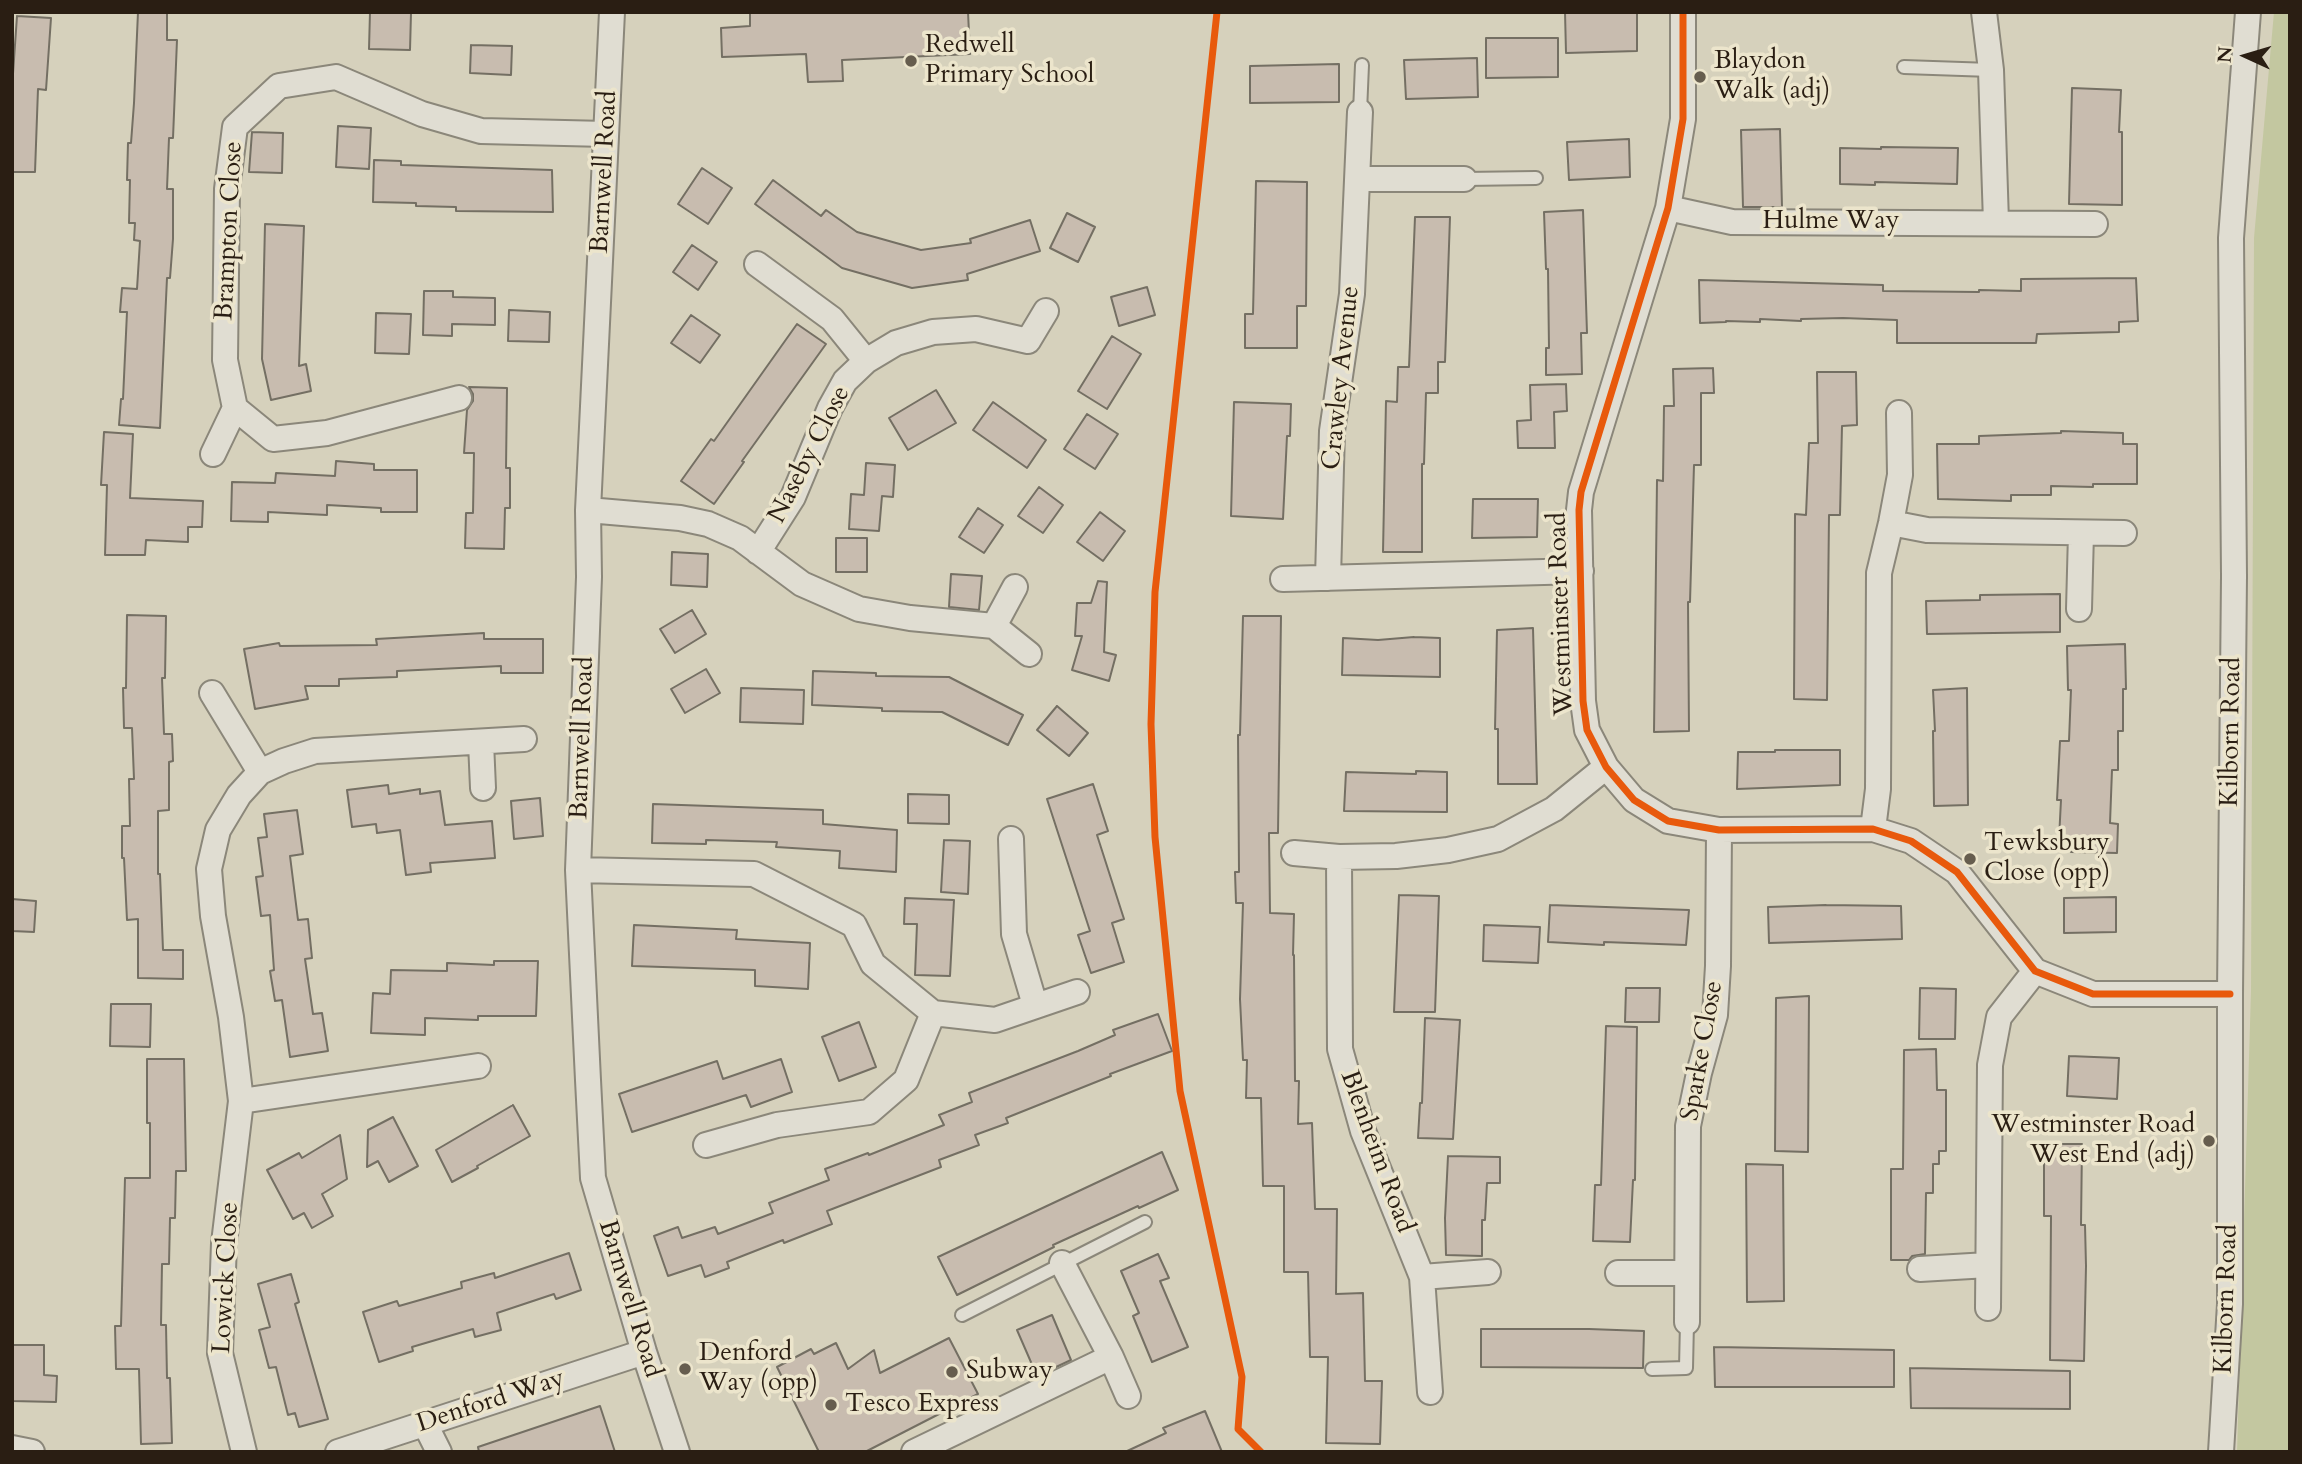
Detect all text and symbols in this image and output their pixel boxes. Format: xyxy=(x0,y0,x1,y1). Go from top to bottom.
north arrow xyxy=(2211,21,2281,91)
place label: Redwell Primary School xyxy=(925,30,1094,92)
text: N xyxy=(2212,45,2239,64)
place label: Blaydon Walk (adj) xyxy=(1714,46,1830,108)
marker: Redwell Primary School xyxy=(903,53,919,69)
marker: Blaydon Walk (adj) xyxy=(1692,69,1708,85)
street label: Barnwell Road xyxy=(585,90,625,254)
street label: Brampton Close xyxy=(210,141,250,321)
street label: Hulme Way xyxy=(1762,206,1900,238)
street label: Crawley Avenue xyxy=(1317,284,1367,472)
street label: Naseby Close xyxy=(762,381,858,529)
street label: Westminster Road xyxy=(1543,512,1581,716)
street label: Barnwell Road xyxy=(565,656,601,820)
street label: Kilborn Road xyxy=(2215,657,2249,807)
place label: Tewksbury Close (opp) xyxy=(1984,828,2110,890)
marker: Tewksbury Close (opp) xyxy=(1962,851,1978,867)
street label: Sparke Close xyxy=(1675,979,1731,1123)
street label: Blenheim Road xyxy=(1332,1067,1420,1237)
place label: Westminster Road West End (adj) xyxy=(1991,1110,2195,1172)
marker: Westminster Road West End (adj) xyxy=(2201,1133,2217,1149)
street label: Lowick Close xyxy=(207,1201,247,1355)
street label: Barnwell Road xyxy=(590,1216,668,1382)
street label: Kilborn Road xyxy=(2209,1224,2245,1374)
place label: Denford Way (opp) xyxy=(699,1338,818,1400)
place label: Subway xyxy=(966,1356,1053,1388)
marker: Denford Way (opp) xyxy=(677,1361,693,1377)
street label: Denford Way xyxy=(413,1363,569,1441)
marker: Subway xyxy=(944,1364,960,1380)
place label: Tesco Express xyxy=(845,1389,999,1421)
marker: Tesco Express xyxy=(823,1397,839,1413)

